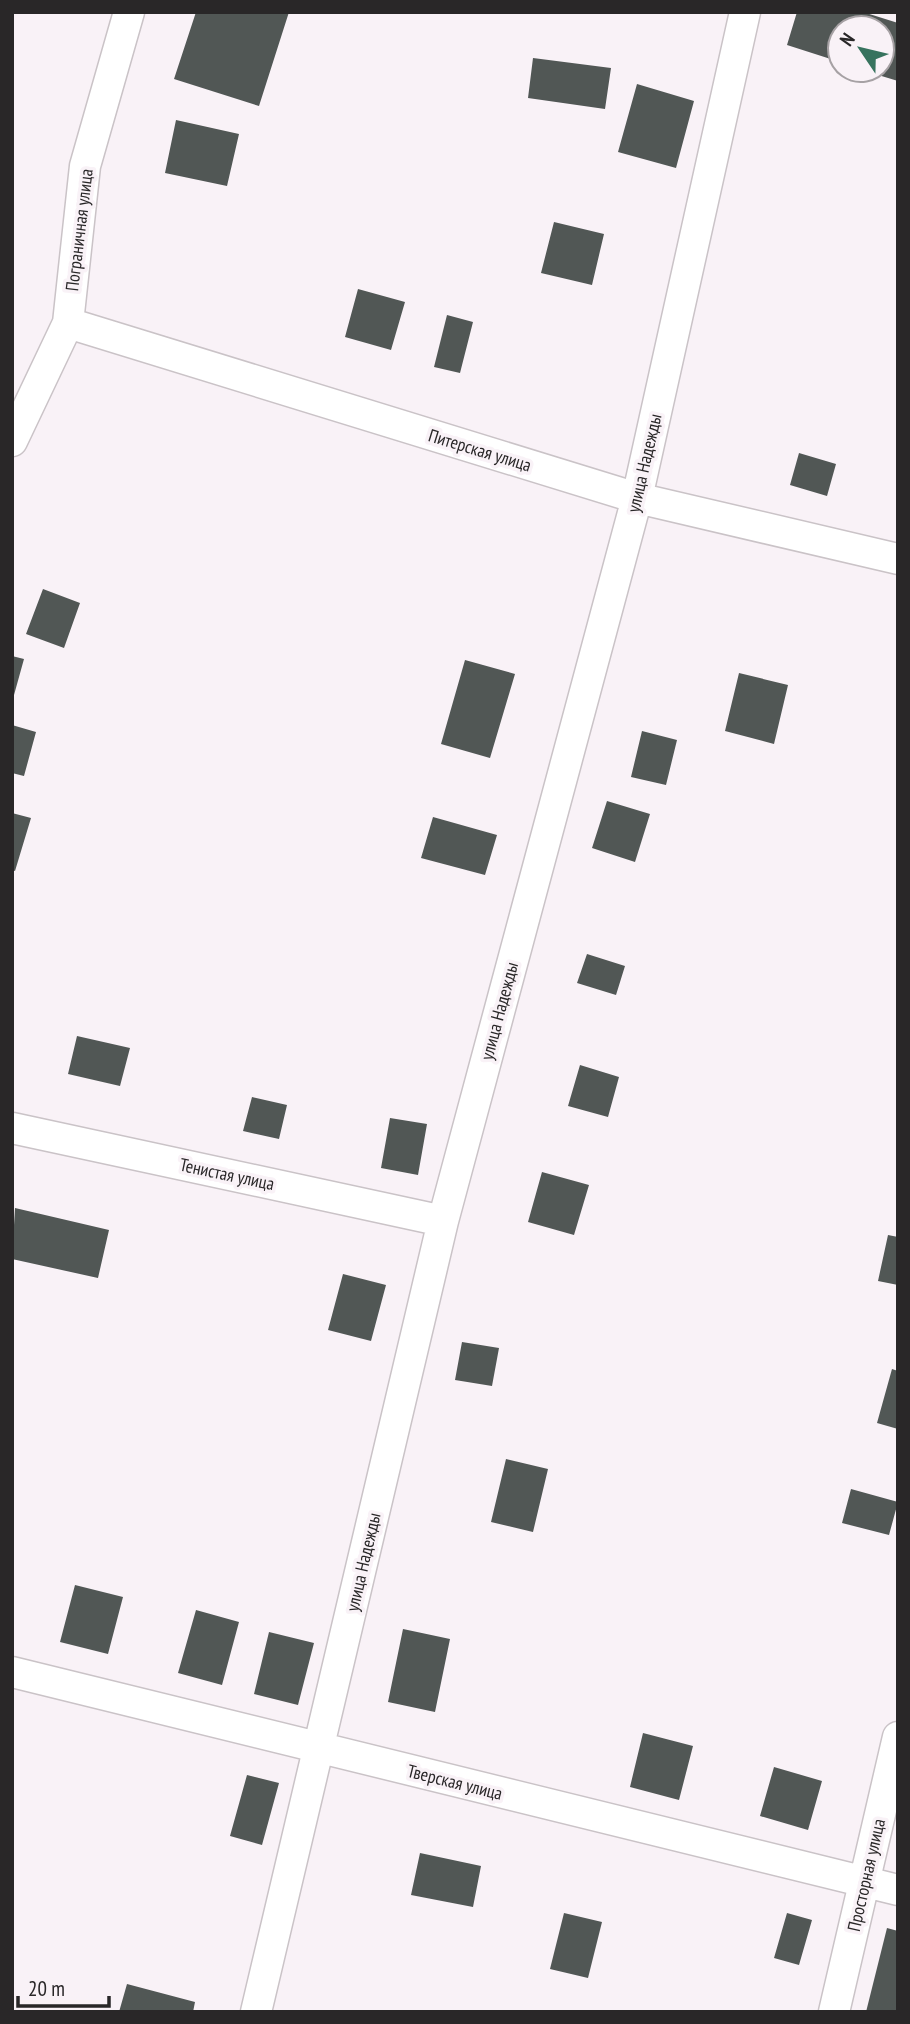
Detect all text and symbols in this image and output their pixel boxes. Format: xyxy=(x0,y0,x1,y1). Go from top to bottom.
north arrow xyxy=(826,14,896,84)
text: N xyxy=(834,28,860,50)
street label: Пограничная улица xyxy=(60,168,98,292)
street label: улица Надежды xyxy=(622,411,666,515)
street label: Питерская улица xyxy=(426,423,534,477)
street label: улица Надежды xyxy=(475,960,523,1062)
street label: Тенистая улица xyxy=(178,1153,276,1195)
street label: улица Надежды xyxy=(341,1510,385,1614)
street label: Тверская улица xyxy=(405,1759,505,1805)
street label: Просторная улица xyxy=(842,1816,890,1934)
scale bar xyxy=(18,1965,108,2009)
text: 20 m xyxy=(28,1975,65,2002)

